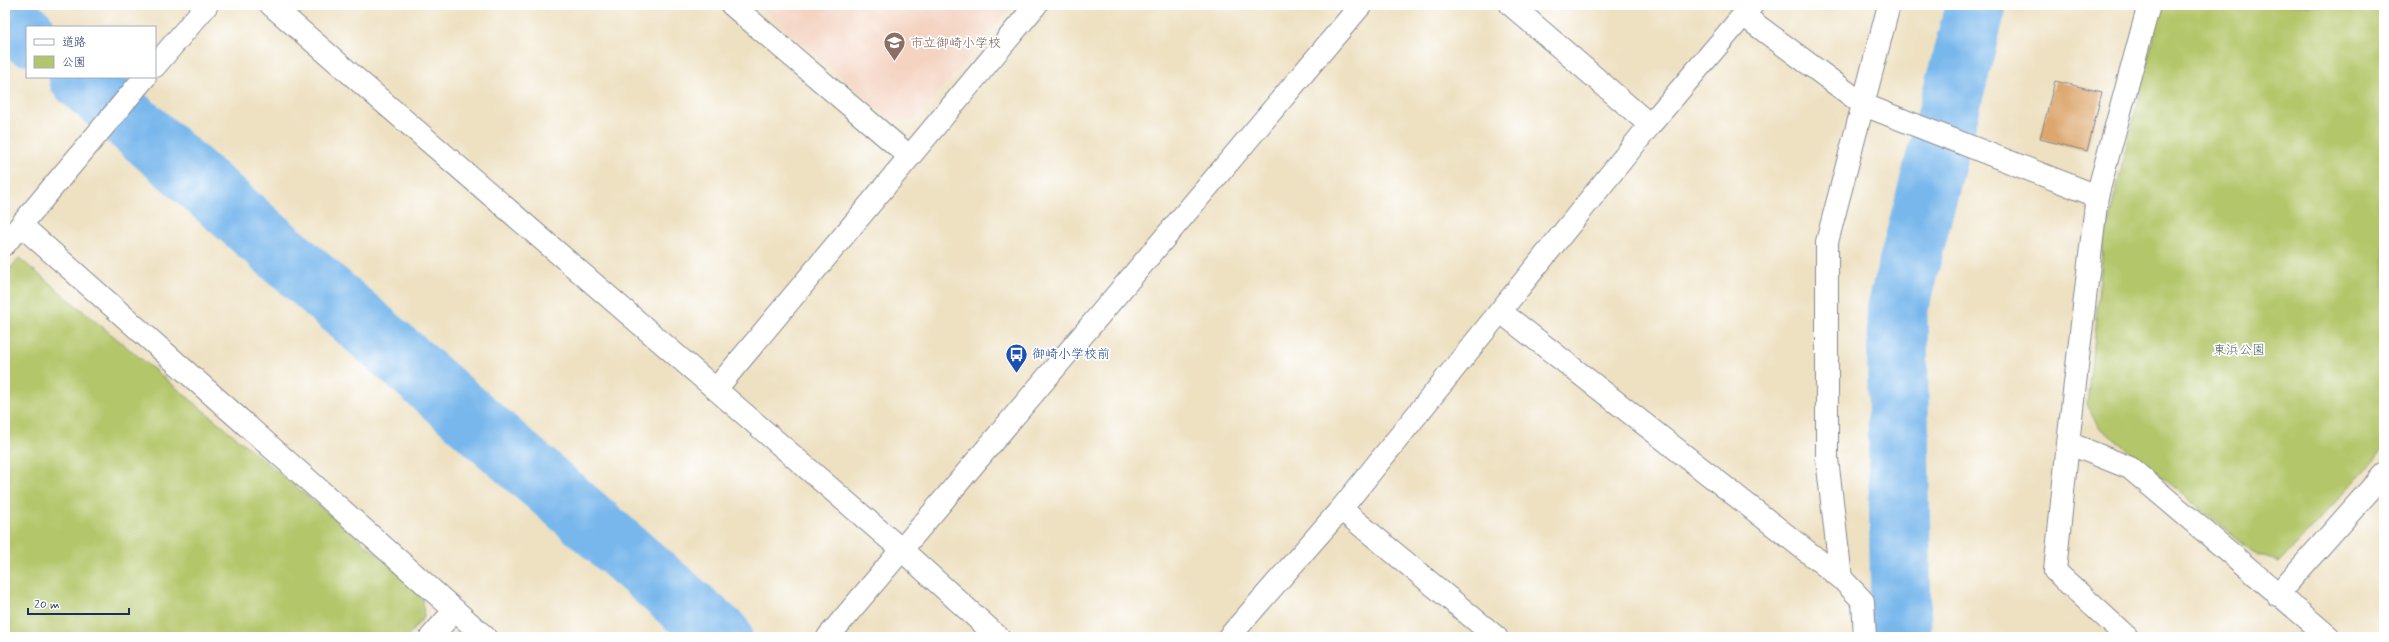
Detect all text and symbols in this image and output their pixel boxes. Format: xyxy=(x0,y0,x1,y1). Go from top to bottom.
legend xyxy=(26,26,156,78)
school or university icon: 市立御崎小学校 xyxy=(881,30,907,63)
text: 道路 xyxy=(62,35,86,51)
place label: 市立御崎小学校 xyxy=(910,35,1001,52)
text: 公園 xyxy=(62,55,86,71)
bus stop icon: 御崎小学校前 xyxy=(1004,341,1030,374)
park label: 東浜公園 xyxy=(2213,342,2265,359)
place label: 御崎小学校前 xyxy=(1032,346,1110,363)
scale bar xyxy=(28,590,129,616)
text: 20 m xyxy=(34,597,60,613)

